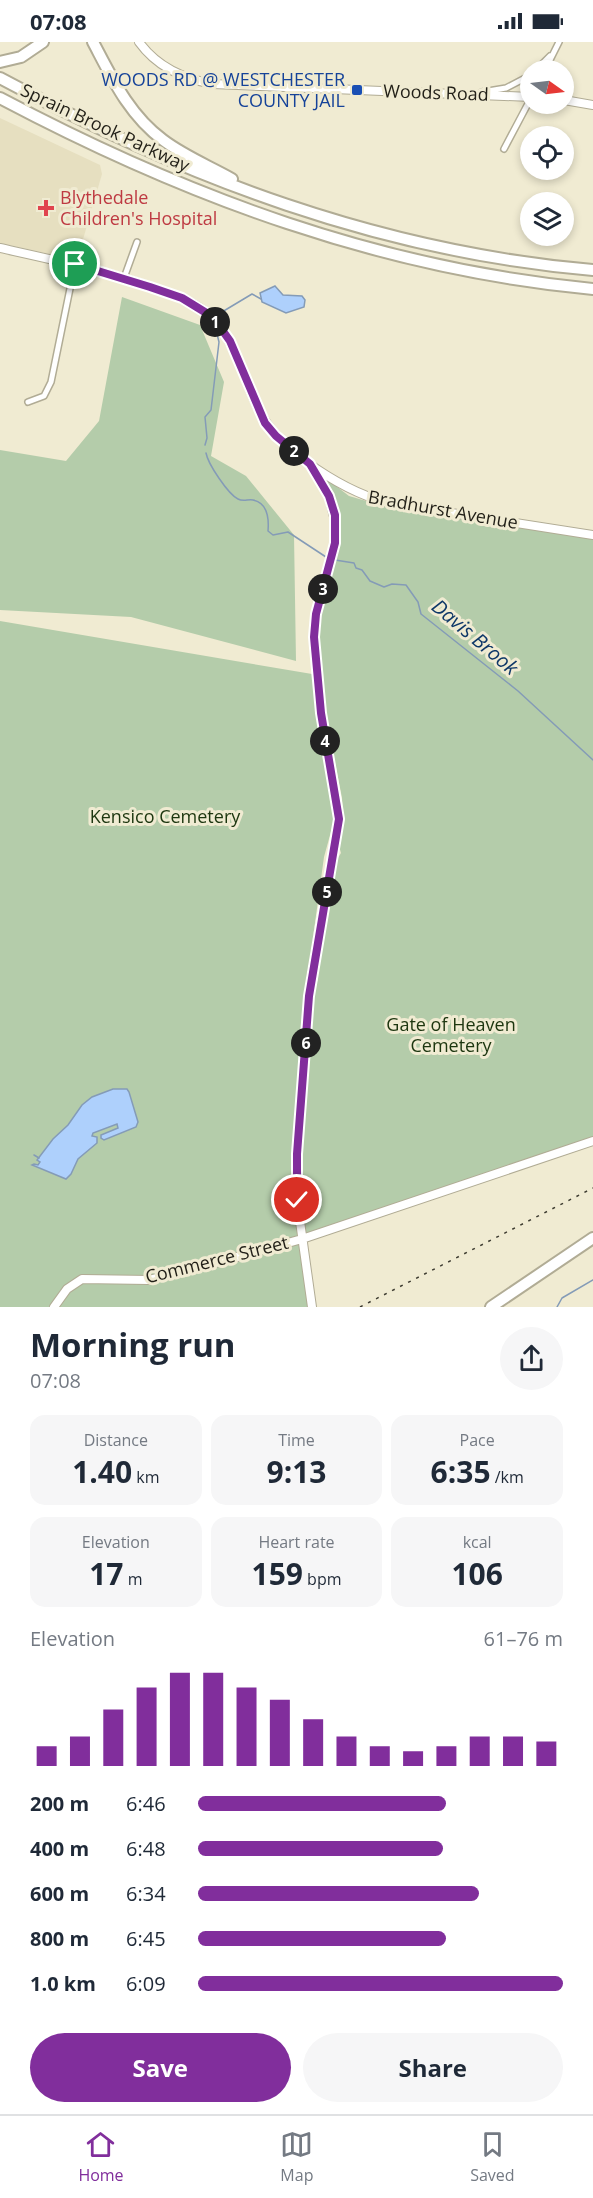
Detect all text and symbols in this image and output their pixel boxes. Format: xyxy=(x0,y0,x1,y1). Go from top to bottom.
text: 07:08 xyxy=(30,6,87,36)
north arrow xyxy=(520,60,574,114)
map controls xyxy=(520,60,574,246)
place label: WOODS RD @ WESTCHESTER COUNTY JAIL xyxy=(101,67,345,112)
street label: Sprain Brook Parkway xyxy=(17,77,195,177)
street label: Woods Road xyxy=(383,78,489,106)
marker: WOODS RD @ WESTCHESTER COUNTY JAIL xyxy=(350,83,364,97)
button: locate xyxy=(520,126,574,180)
place label: Blythedale Children's Hospital xyxy=(60,185,217,230)
button: layers xyxy=(520,192,574,246)
marker: Blythedale Children's Hospital xyxy=(37,199,55,217)
pin xyxy=(49,238,100,289)
icon: arrive xyxy=(58,247,91,280)
pin: 1 xyxy=(200,307,230,337)
text: 1 xyxy=(210,311,220,333)
pin: 2 xyxy=(279,436,309,466)
text: 2 xyxy=(289,440,299,462)
street label: Bradhurst Avenue xyxy=(366,484,520,534)
pin: 3 xyxy=(308,574,338,604)
text: 3 xyxy=(318,578,328,600)
water label: Davis Brook xyxy=(426,593,525,681)
pin: 4 xyxy=(310,726,340,756)
text: 4 xyxy=(320,730,330,752)
park label: Kensico Cemetery xyxy=(90,804,241,828)
pin: 5 xyxy=(312,877,342,907)
text: 5 xyxy=(322,881,332,903)
park label: Gate of Heaven Cemetery xyxy=(386,1012,516,1057)
pin: 6 xyxy=(291,1028,321,1058)
text: 6 xyxy=(301,1032,311,1054)
pin xyxy=(271,1174,322,1225)
icon: check xyxy=(280,1183,313,1216)
street label: Commerce Street xyxy=(143,1230,291,1288)
text: Morning run xyxy=(30,1322,236,1367)
button: share xyxy=(500,1327,563,1390)
text: 07:08 xyxy=(30,1367,81,1394)
text: Distance xyxy=(84,1429,148,1451)
text: Time xyxy=(278,1429,315,1451)
text: Pace xyxy=(460,1429,495,1451)
text: 1.40 xyxy=(72,1451,132,1492)
text: 9:13 xyxy=(266,1451,327,1492)
text: 6:35 xyxy=(431,1451,491,1492)
text: km xyxy=(132,1466,160,1488)
text: /km xyxy=(491,1466,524,1488)
text: Elevation xyxy=(82,1531,150,1553)
text: Heart rate xyxy=(258,1531,335,1553)
text: kcal xyxy=(463,1531,492,1553)
text: 17 xyxy=(89,1553,124,1594)
text: 159 xyxy=(251,1553,303,1594)
text: 106 xyxy=(451,1553,503,1594)
text: m xyxy=(124,1568,142,1590)
text: bpm xyxy=(303,1568,342,1590)
text: Elevation xyxy=(30,1625,115,1652)
text: 61–76 m xyxy=(484,1625,563,1652)
text: 200 m xyxy=(30,1790,89,1817)
text: 6:46 xyxy=(126,1790,166,1817)
text: 400 m xyxy=(30,1835,89,1862)
text: 6:48 xyxy=(126,1835,166,1862)
text: 600 m xyxy=(30,1880,89,1907)
text: 6:34 xyxy=(126,1880,166,1907)
text: 800 m xyxy=(30,1925,89,1952)
text: 6:45 xyxy=(126,1925,166,1952)
text: 1.0 km xyxy=(30,1970,96,1997)
text: 6:09 xyxy=(126,1970,166,1997)
button: Save xyxy=(30,2033,291,2102)
button: Share xyxy=(303,2033,563,2102)
tab: Home xyxy=(78,2128,124,2186)
tab: Map xyxy=(280,2128,313,2186)
tab: Saved xyxy=(470,2128,515,2186)

